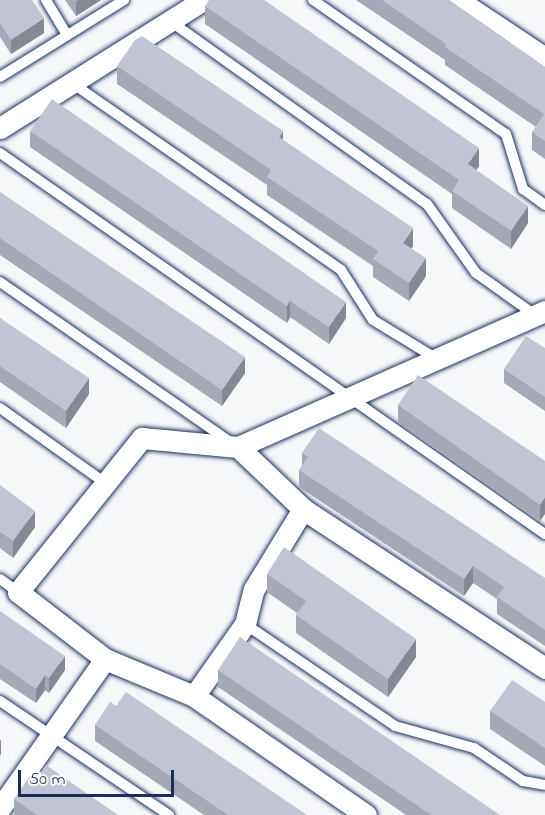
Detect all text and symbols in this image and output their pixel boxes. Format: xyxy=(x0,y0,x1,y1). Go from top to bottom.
scale bar xyxy=(21,758,177,796)
text: 50 m xyxy=(29,767,66,793)

